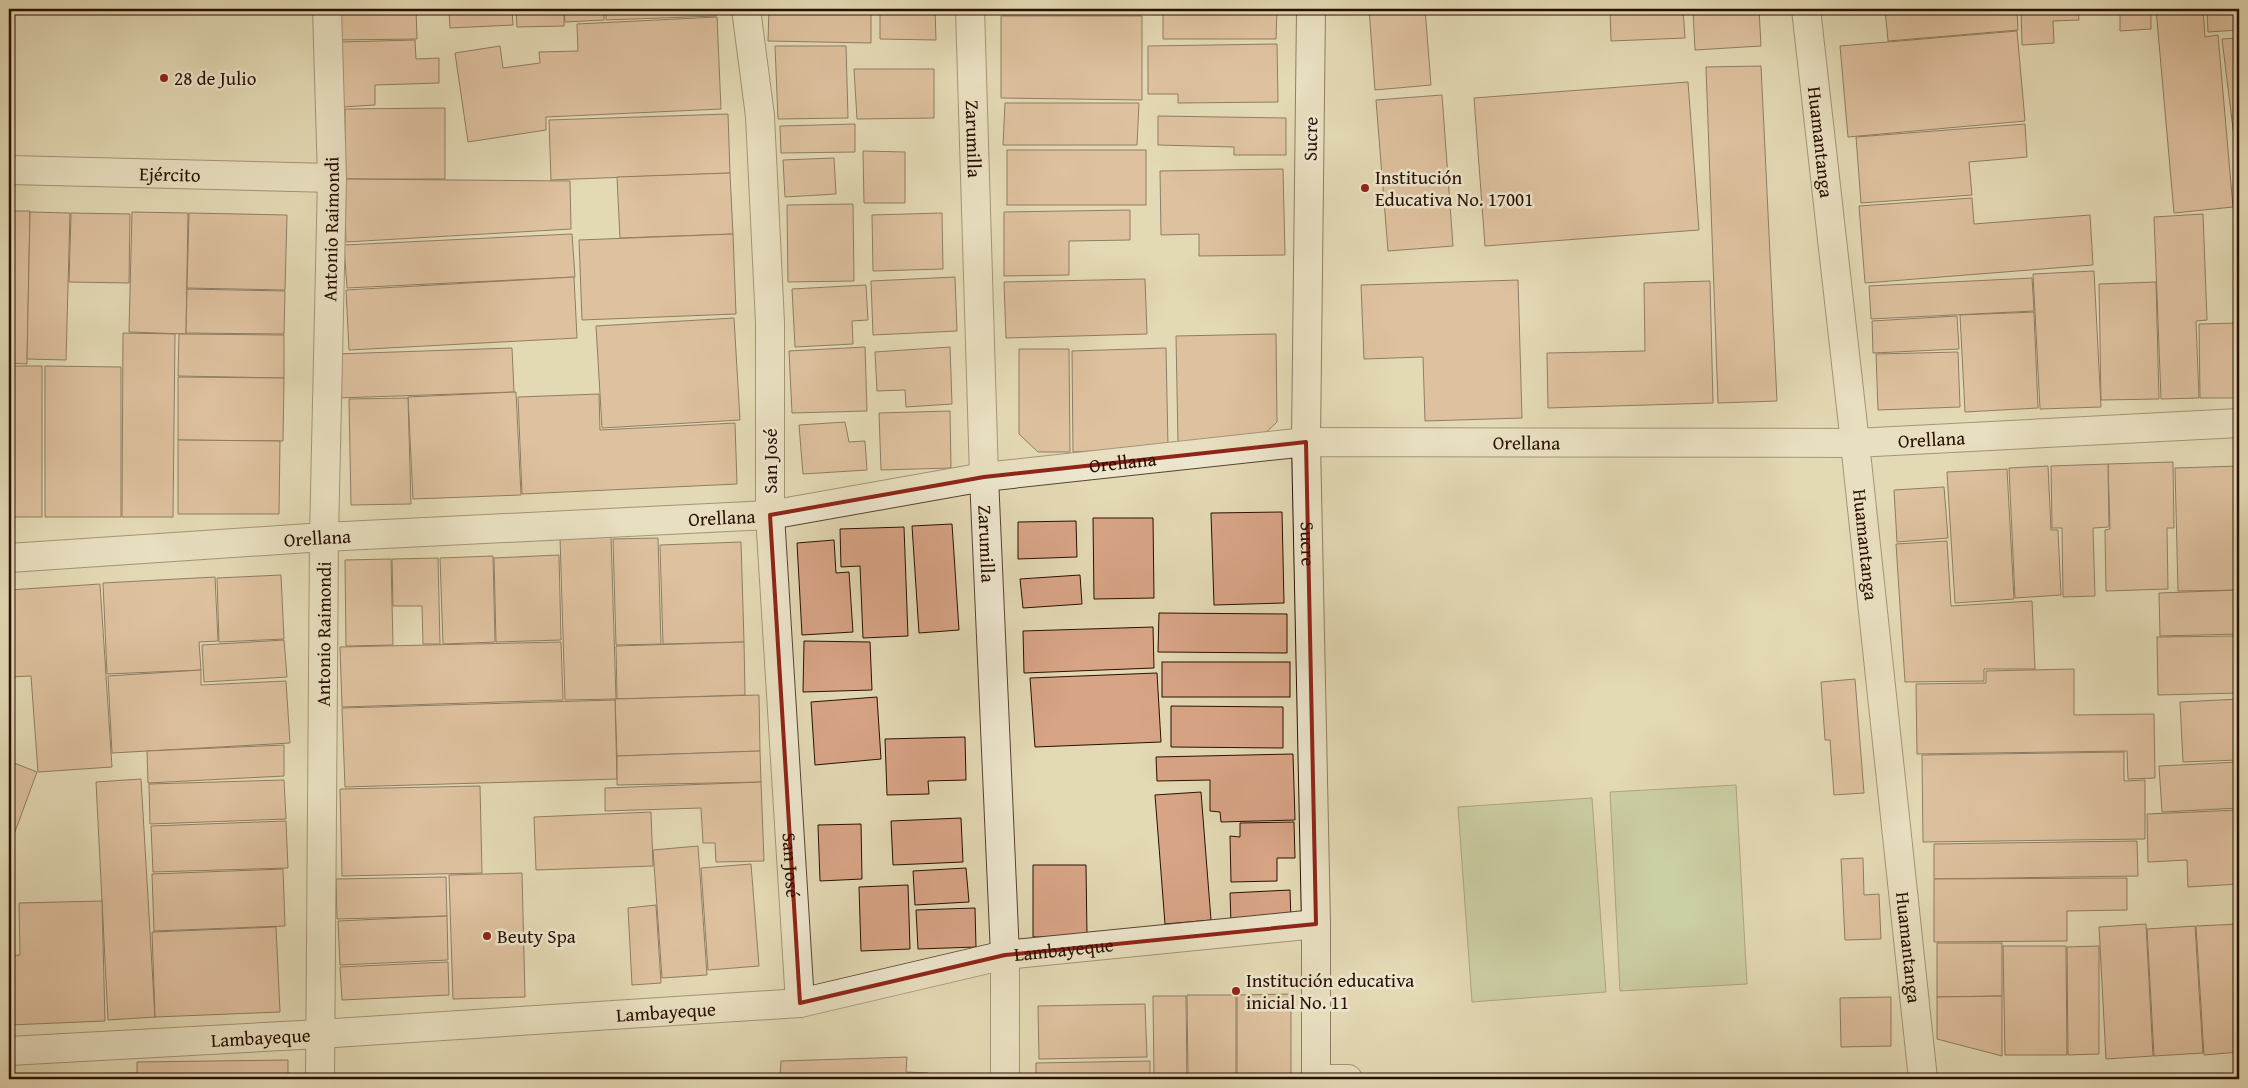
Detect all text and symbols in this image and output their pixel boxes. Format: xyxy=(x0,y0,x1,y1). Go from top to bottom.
place label: 28 de Julio xyxy=(174,64,256,92)
marker: 28 de Julio xyxy=(158,72,170,84)
street label: Huamantanga xyxy=(1801,85,1841,199)
street label: Zarumilla xyxy=(959,100,989,178)
street label: Sucre xyxy=(1296,116,1324,161)
street label: Antonio Raimondi xyxy=(315,156,346,302)
street label: Ejército xyxy=(139,159,201,189)
place label: Institución Educativa No. 17001 xyxy=(1375,163,1533,213)
marker: Institución Educativa No. 17001 xyxy=(1359,182,1371,194)
street label: Orellana xyxy=(1897,423,1966,455)
street label: San José xyxy=(756,428,784,494)
street label: Orellana xyxy=(1493,428,1560,456)
street label: Orellana xyxy=(1088,444,1158,479)
street label: Huamantanga xyxy=(1846,488,1886,602)
street label: Orellana xyxy=(687,502,756,533)
street label: Zarumilla xyxy=(971,504,1003,583)
street label: Sucre xyxy=(1294,521,1323,567)
street label: Orellana xyxy=(283,522,352,554)
street label: Antonio Raimondi xyxy=(309,561,338,707)
street label: San José xyxy=(776,832,808,899)
street label: Huamantanga xyxy=(1889,890,1929,1005)
place label: Beuty Spa xyxy=(497,922,576,950)
marker: Beuty Spa xyxy=(481,930,493,942)
street label: Lambayeque xyxy=(1013,930,1115,968)
place label: Institución educativa inicial No. 11 xyxy=(1246,966,1414,1016)
marker: Institución educativa inicial No. 11 xyxy=(1230,985,1242,997)
street label: Lambayeque xyxy=(615,994,717,1029)
street label: Lambayeque xyxy=(210,1020,311,1054)

